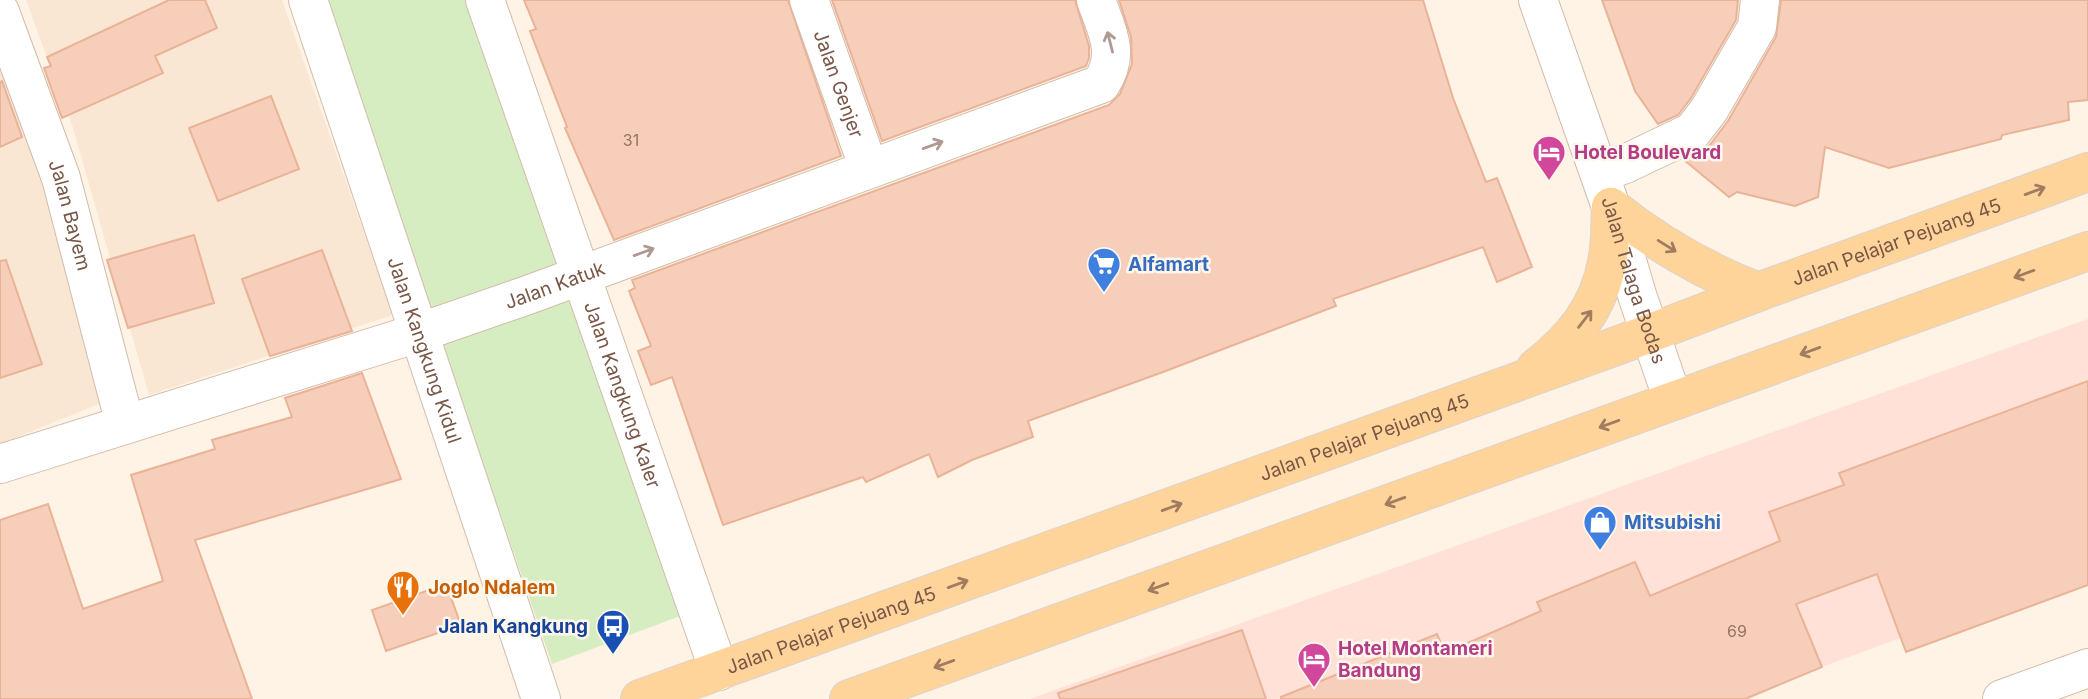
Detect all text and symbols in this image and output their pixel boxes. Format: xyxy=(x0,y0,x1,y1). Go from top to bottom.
street label: Jalan Genjer xyxy=(809,27,868,141)
one-way arrow xyxy=(1103,32,1116,54)
house number: 31 xyxy=(623,130,639,150)
hotel icon: Hotel Boulevard xyxy=(1530,133,1568,182)
one-way arrow xyxy=(921,138,943,151)
place label: Hotel Boulevard xyxy=(1574,141,1721,164)
street label: Jalan Bayem xyxy=(43,156,96,273)
one-way arrow xyxy=(2024,184,2046,196)
street label: Jalan Talaga Bodas xyxy=(1596,193,1671,367)
street label: Jalan Pelajar Pejuang 45 xyxy=(1789,194,2004,291)
one-way arrow xyxy=(1656,240,1676,254)
one-way arrow xyxy=(633,245,655,257)
supermarket icon: Alfamart xyxy=(1085,245,1123,294)
place label: Alfamart xyxy=(1128,253,1209,276)
street label: Jalan Kangkung Kidul xyxy=(383,254,466,446)
street label: Jalan Katuk xyxy=(502,256,609,314)
one-way arrow xyxy=(2013,269,2035,281)
street label: Jalan Kangkung Kaler xyxy=(579,299,665,491)
one-way arrow xyxy=(1577,310,1592,328)
one-way arrow xyxy=(1799,346,1821,358)
street label: Jalan Pelajar Pejuang 45 xyxy=(1256,389,1472,486)
one-way arrow xyxy=(1598,418,1620,431)
one-way arrow xyxy=(1384,496,1406,508)
one-way arrow xyxy=(1160,500,1182,512)
shop icon: Mitsubishi xyxy=(1581,503,1619,552)
place label: Mitsubishi xyxy=(1624,511,1721,534)
restaurant icon: Joglo Ndalem xyxy=(384,568,422,617)
place label: Joglo Ndalem xyxy=(428,576,555,599)
one-way arrow xyxy=(946,577,968,589)
street label: Jalan Pelajar Pejuang 45 xyxy=(723,582,939,679)
one-way arrow xyxy=(1147,582,1169,594)
bus stop icon: Jalan Kangkung xyxy=(594,607,632,656)
place label: Jalan Kangkung xyxy=(438,615,588,638)
house number: 69 xyxy=(1727,621,1747,641)
place label: Hotel Montameri Bandung xyxy=(1338,637,1493,682)
hotel icon: Hotel Montameri Bandung xyxy=(1295,640,1333,689)
one-way arrow xyxy=(933,659,955,672)

